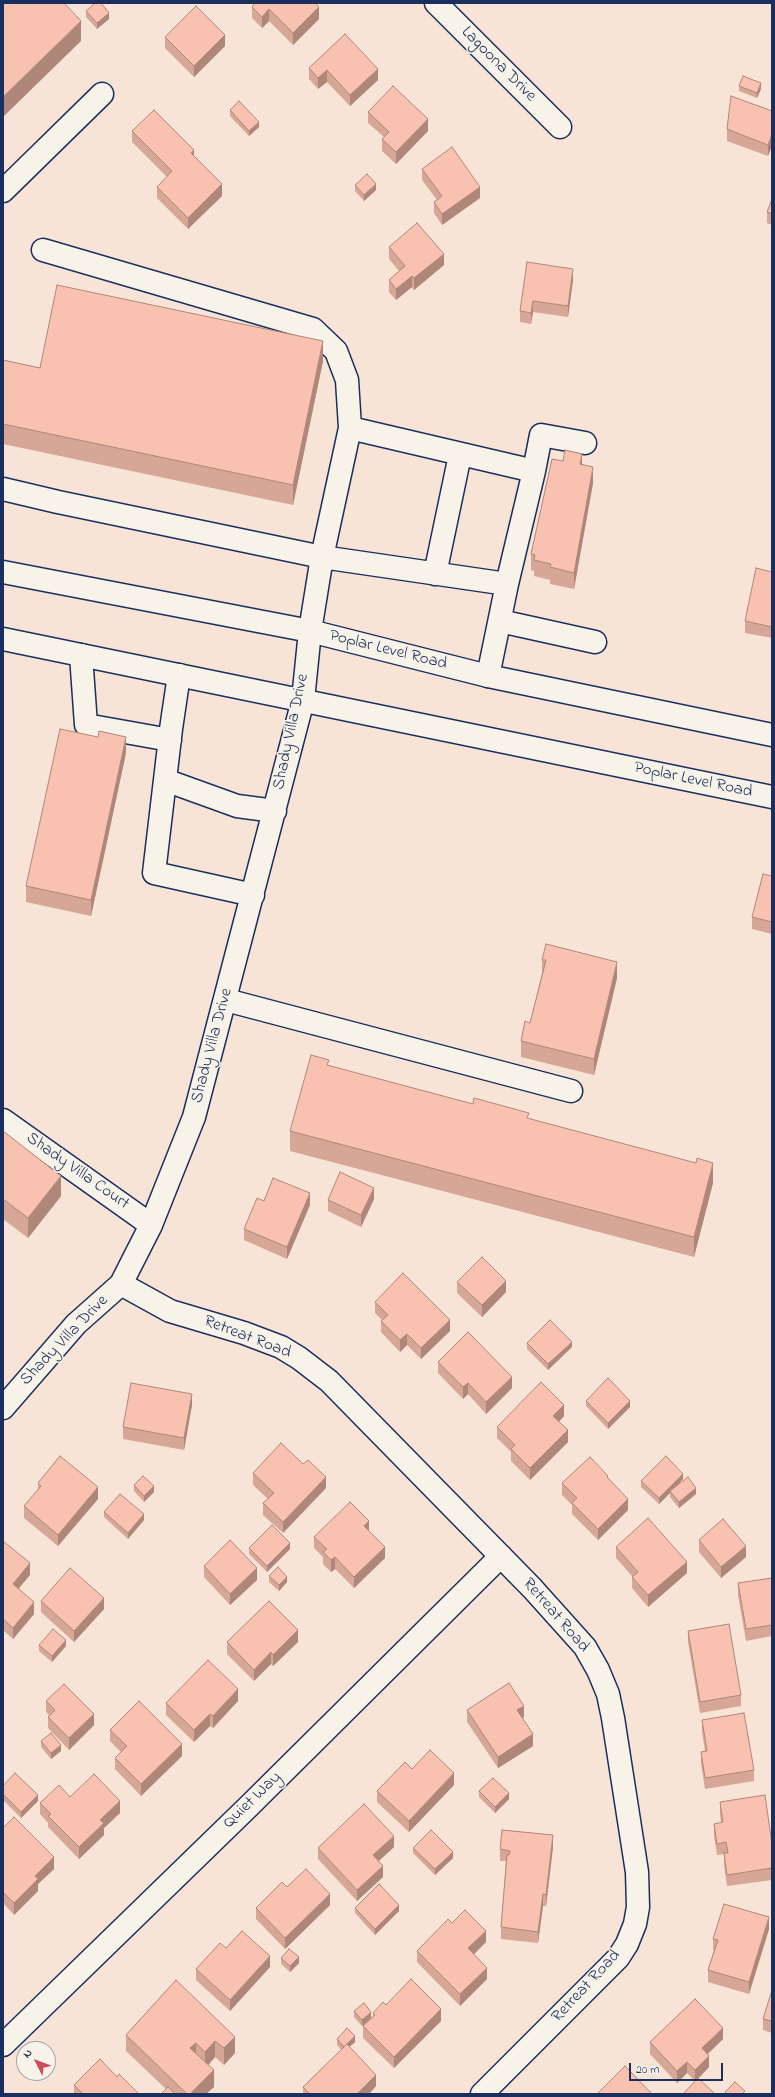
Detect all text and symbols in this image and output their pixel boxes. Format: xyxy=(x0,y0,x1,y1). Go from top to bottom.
street label: Lagoona Drive xyxy=(456,23,540,107)
street label: Poplar Level Road xyxy=(327,627,449,675)
street label: Shady Villa Drive xyxy=(270,672,314,792)
street label: Poplar Level Road xyxy=(632,758,754,804)
street label: Shady Villa Drive xyxy=(188,986,238,1106)
street label: Shady Villa Court xyxy=(21,1129,133,1215)
street label: Shady Villa Drive xyxy=(17,1291,113,1391)
street label: Retreat Road xyxy=(201,1312,293,1364)
street label: Retreat Road xyxy=(517,1575,593,1657)
street label: Quiet Way xyxy=(220,1768,286,1834)
street label: Retreat Road xyxy=(548,1946,626,2028)
north arrow xyxy=(16,2041,56,2081)
text: N xyxy=(19,2046,36,2062)
scale bar xyxy=(631,2055,725,2081)
text: 20 m xyxy=(636,2061,659,2079)

